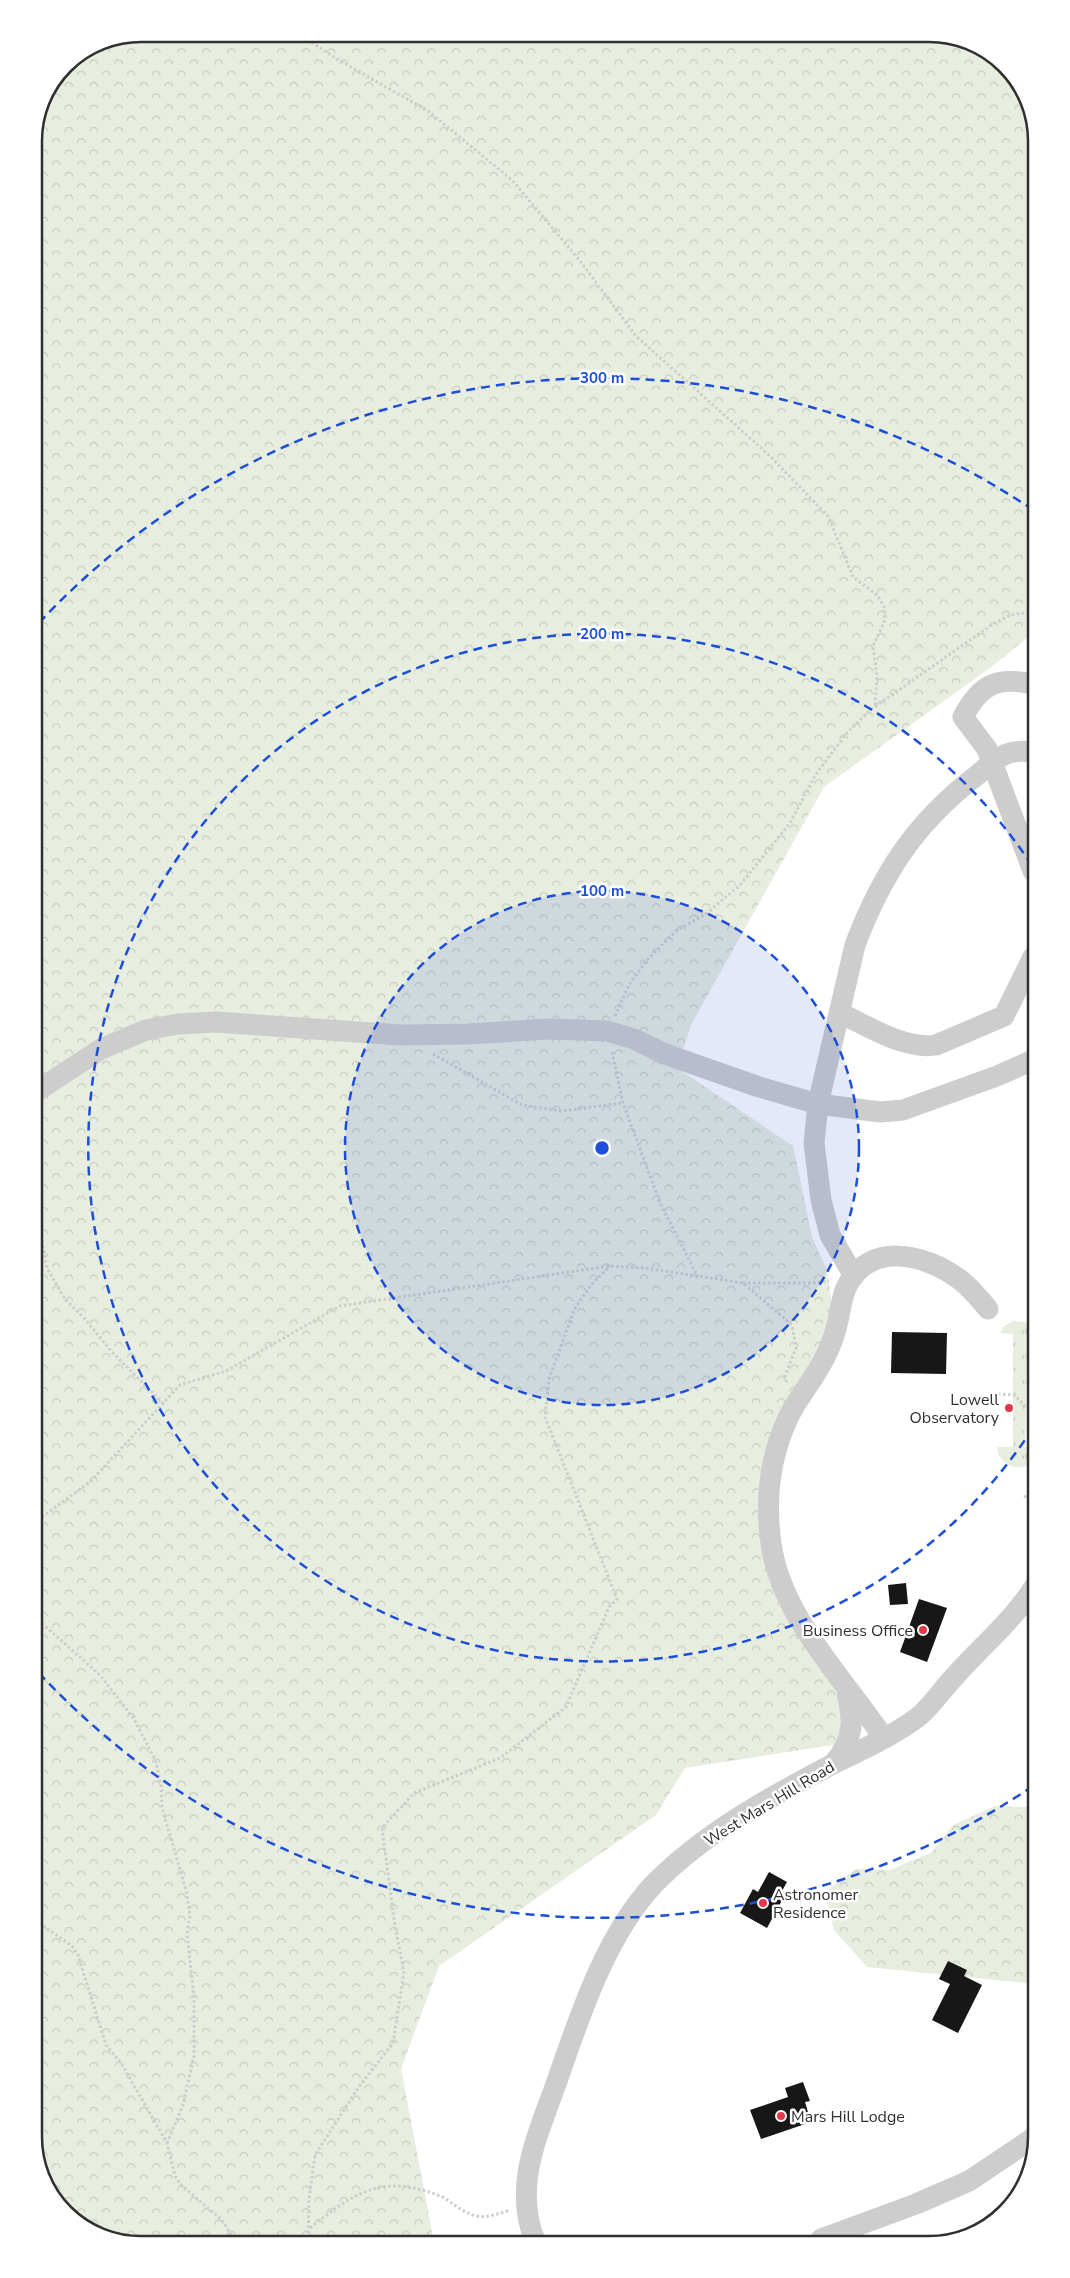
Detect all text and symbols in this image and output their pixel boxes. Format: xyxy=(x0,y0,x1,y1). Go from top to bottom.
text: 300 m xyxy=(580,368,624,388)
text: 200 m xyxy=(580,624,624,644)
text: 100 m xyxy=(580,881,624,901)
centre of rings xyxy=(593,1139,611,1157)
place label: Lowell Observatory xyxy=(910,1389,1000,1429)
marker: Lowell Observatory xyxy=(1003,1402,1015,1414)
place label: Business Office xyxy=(803,1620,913,1642)
marker: Business Office xyxy=(917,1624,929,1636)
street label: West Mars Hill Road xyxy=(700,1756,839,1852)
place label: Astronomer Residence xyxy=(773,1884,858,1924)
marker: Astronomer Residence xyxy=(757,1897,769,1909)
place label: Mars Hill Lodge xyxy=(791,2106,905,2128)
marker: Mars Hill Lodge xyxy=(775,2110,787,2122)

